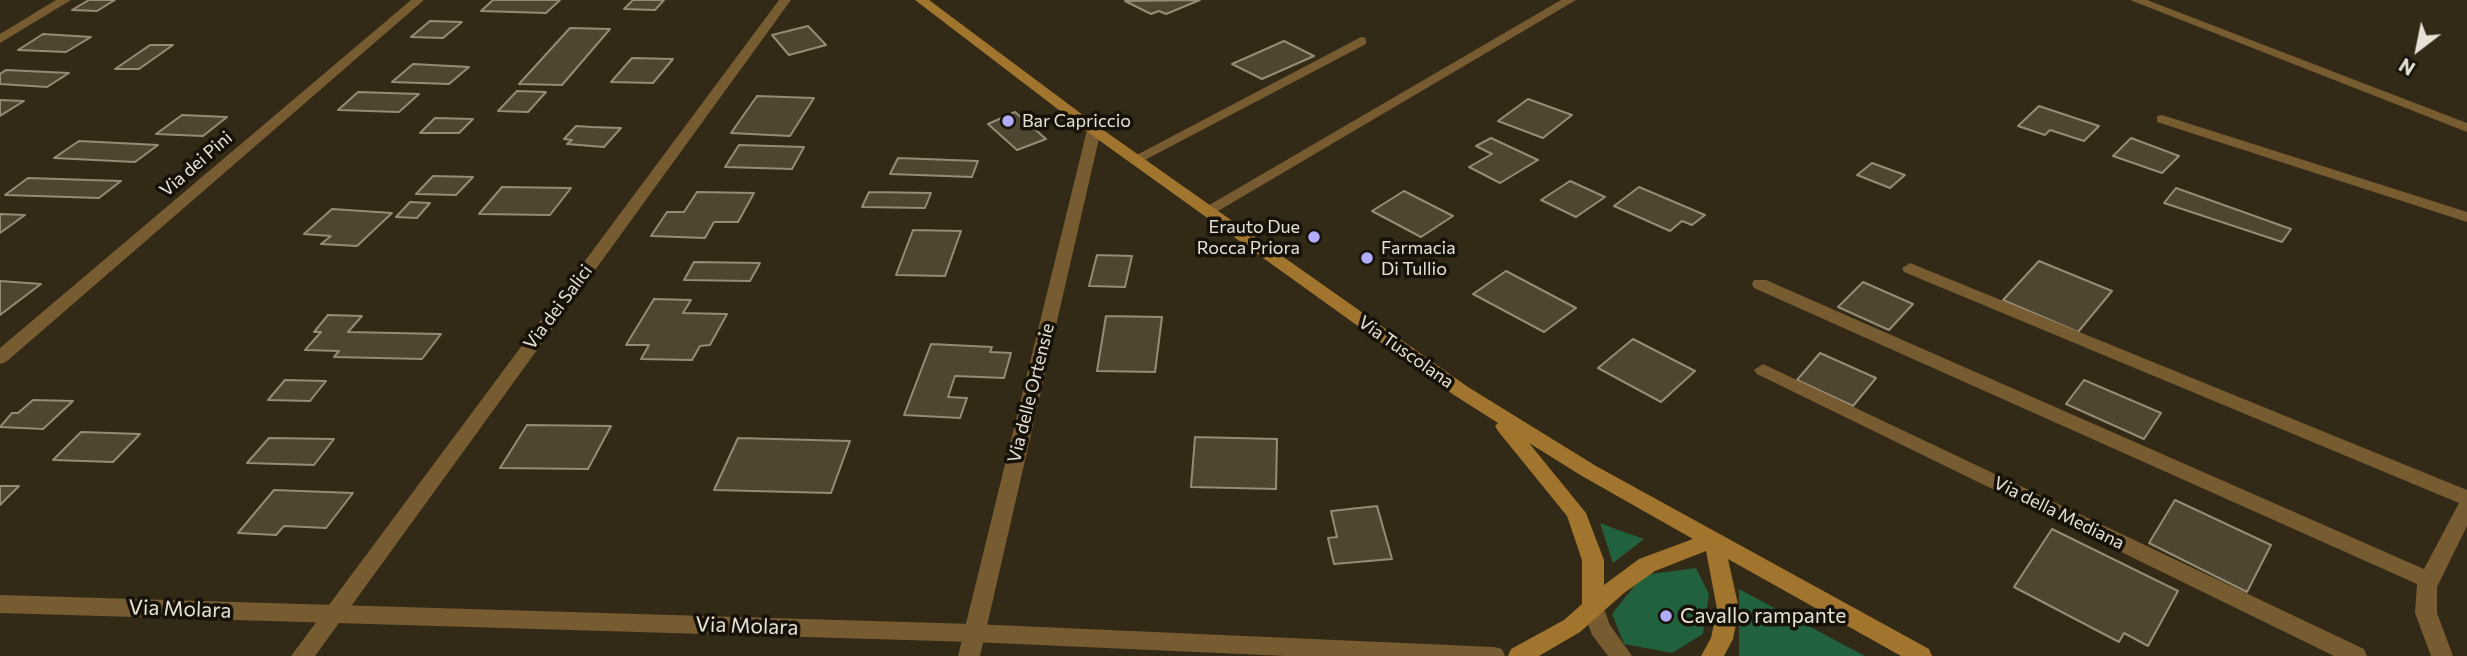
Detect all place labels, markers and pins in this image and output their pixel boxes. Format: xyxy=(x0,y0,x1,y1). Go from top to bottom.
place label: Bar Capriccio xyxy=(1022,110,1131,132)
marker: Bar Capriccio xyxy=(1000,113,1016,129)
place label: Erauto Due Rocca Priora xyxy=(1197,216,1300,258)
marker: Erauto Due Rocca Priora xyxy=(1306,229,1322,245)
place label: Farmacia Di Tullio xyxy=(1381,237,1456,280)
marker: Farmacia Di Tullio xyxy=(1359,250,1375,266)
place label: Cavallo rampante xyxy=(1680,603,1846,629)
marker: Cavallo rampante xyxy=(1658,608,1674,624)

